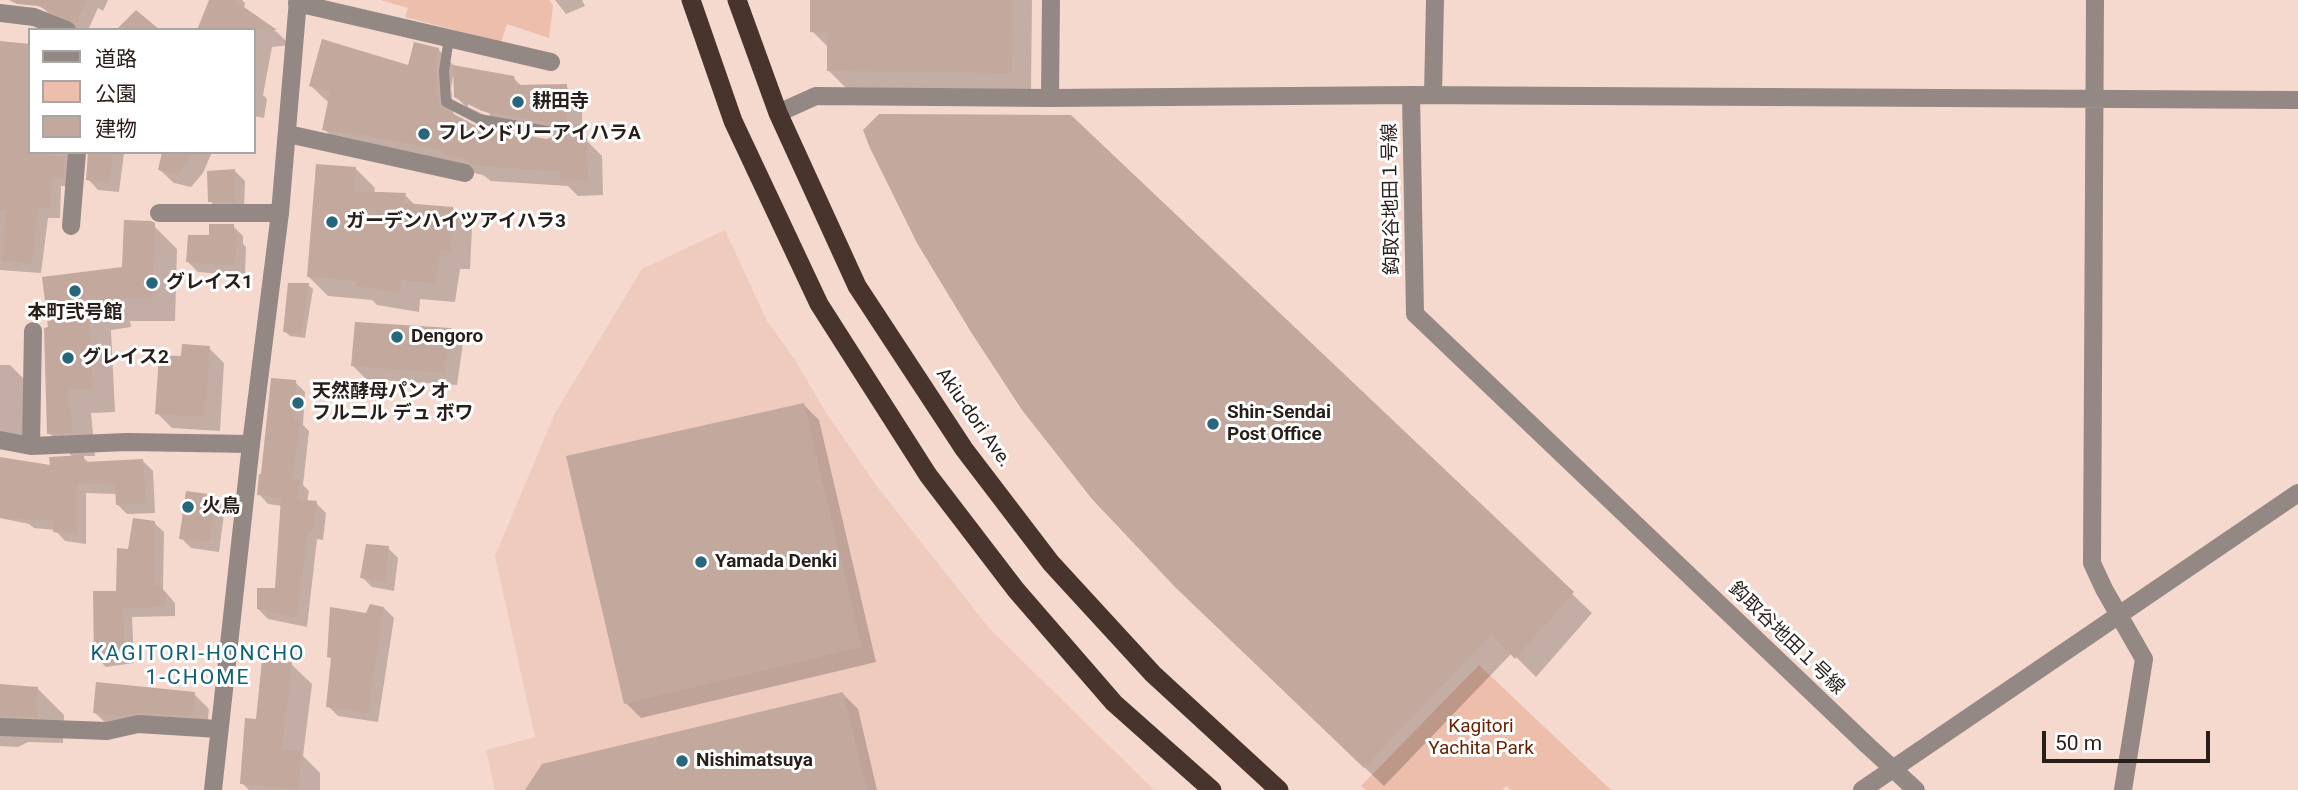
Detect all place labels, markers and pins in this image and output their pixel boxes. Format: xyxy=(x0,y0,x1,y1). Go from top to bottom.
place label: 耕田寺 xyxy=(532,91,589,113)
marker: 耕田寺 xyxy=(510,94,526,110)
place label: フレンドリーアイハラA xyxy=(438,123,641,145)
marker: フレンドリーアイハラA xyxy=(416,126,432,142)
place label: ガーデンハイツアイハラ3 xyxy=(346,211,566,233)
marker: ガーデンハイツアイハラ3 xyxy=(324,214,340,230)
place label: グレイス1 xyxy=(166,272,253,294)
marker: グレイス1 xyxy=(144,275,160,291)
marker: 本町弐号館 xyxy=(67,283,83,299)
place label: 本町弐号館 xyxy=(28,302,122,324)
place label: Dengoro xyxy=(411,326,483,348)
marker: Dengoro xyxy=(389,329,405,345)
place label: グレイス2 xyxy=(82,347,169,369)
marker: グレイス2 xyxy=(60,350,76,366)
place label: 天然酵母パン オ フルニル デュ ボワ xyxy=(312,381,473,425)
marker: 天然酵母パン オ フルニル デュ ボワ xyxy=(290,395,306,411)
place label: Shin-Sendai Post Office xyxy=(1227,402,1331,446)
marker: Shin-Sendai Post Office xyxy=(1205,416,1221,432)
place label: 火鳥 xyxy=(202,496,240,518)
marker: 火鳥 xyxy=(180,499,196,515)
place label: Yamada Denki xyxy=(715,551,837,573)
marker: Yamada Denki xyxy=(693,554,709,570)
place label: Nishimatsuya xyxy=(696,750,813,772)
marker: Nishimatsuya xyxy=(674,753,690,769)

